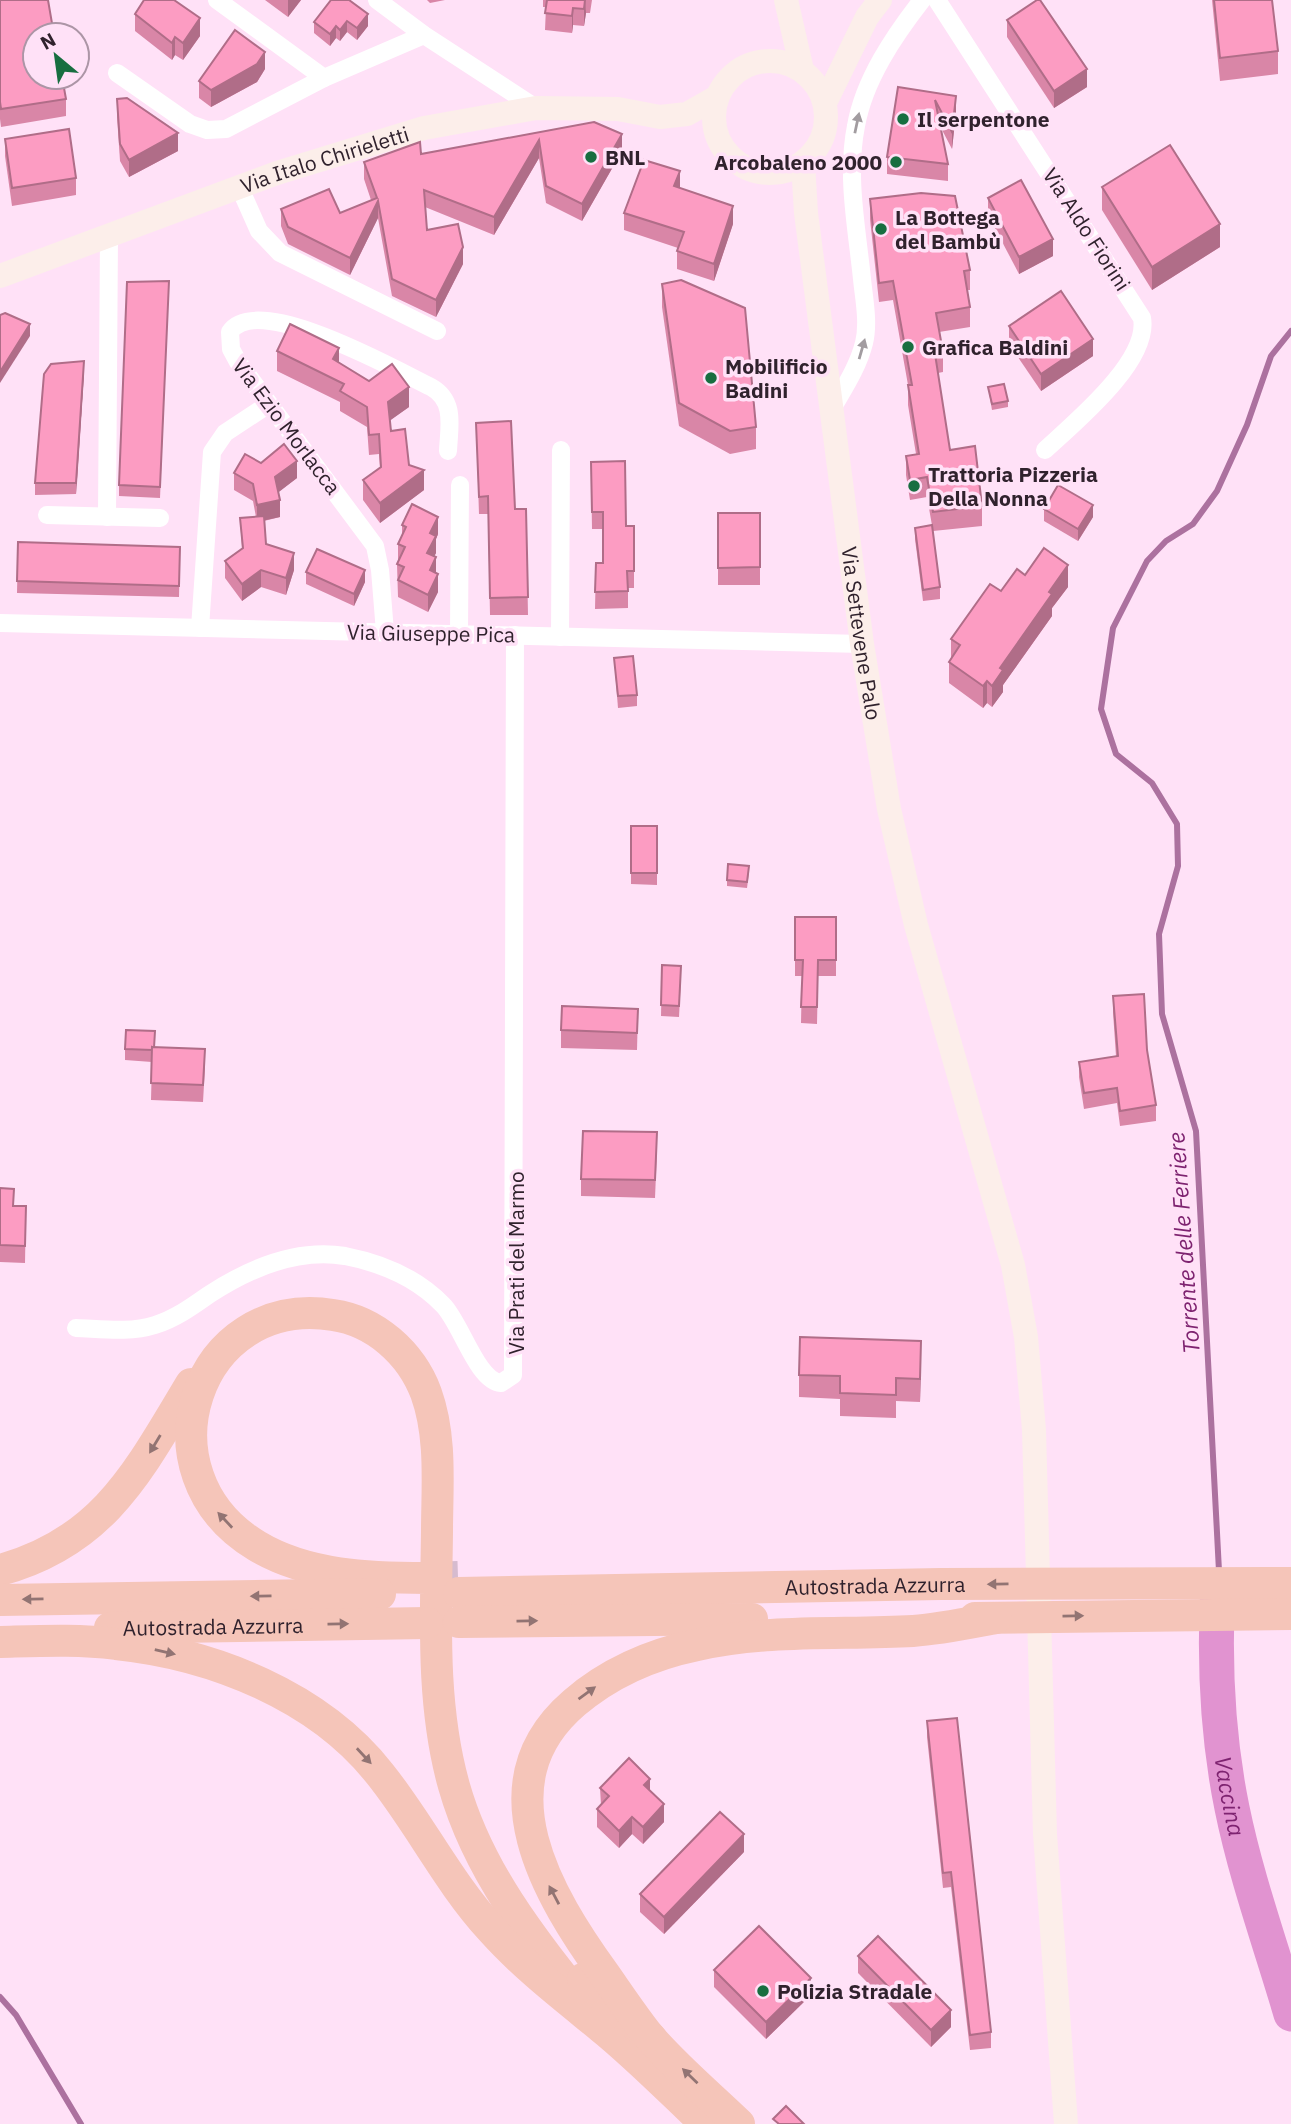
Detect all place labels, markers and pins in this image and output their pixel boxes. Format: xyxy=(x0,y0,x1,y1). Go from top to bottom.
place label: Il serpentone xyxy=(917,105,1050,133)
marker: Il serpentone xyxy=(895,111,911,127)
place label: BNL xyxy=(605,143,645,171)
place label: Arcobaleno 2000 xyxy=(714,148,882,176)
marker: BNL xyxy=(583,149,599,165)
marker: Arcobaleno 2000 xyxy=(888,154,904,170)
place label: La Bottega del Bambù xyxy=(895,203,1001,255)
marker: La Bottega del Bambù xyxy=(873,221,889,237)
place label: Grafica Baldini xyxy=(922,333,1068,361)
marker: Grafica Baldini xyxy=(900,339,916,355)
place label: Mobilificio Badini xyxy=(725,352,828,404)
marker: Mobilificio Badini xyxy=(703,370,719,386)
place label: Trattoria Pizzeria Della Nonna xyxy=(928,460,1098,512)
marker: Trattoria Pizzeria Della Nonna xyxy=(906,478,922,494)
place label: Polizia Stradale xyxy=(777,1977,933,2005)
marker: Polizia Stradale xyxy=(755,1983,771,1999)

